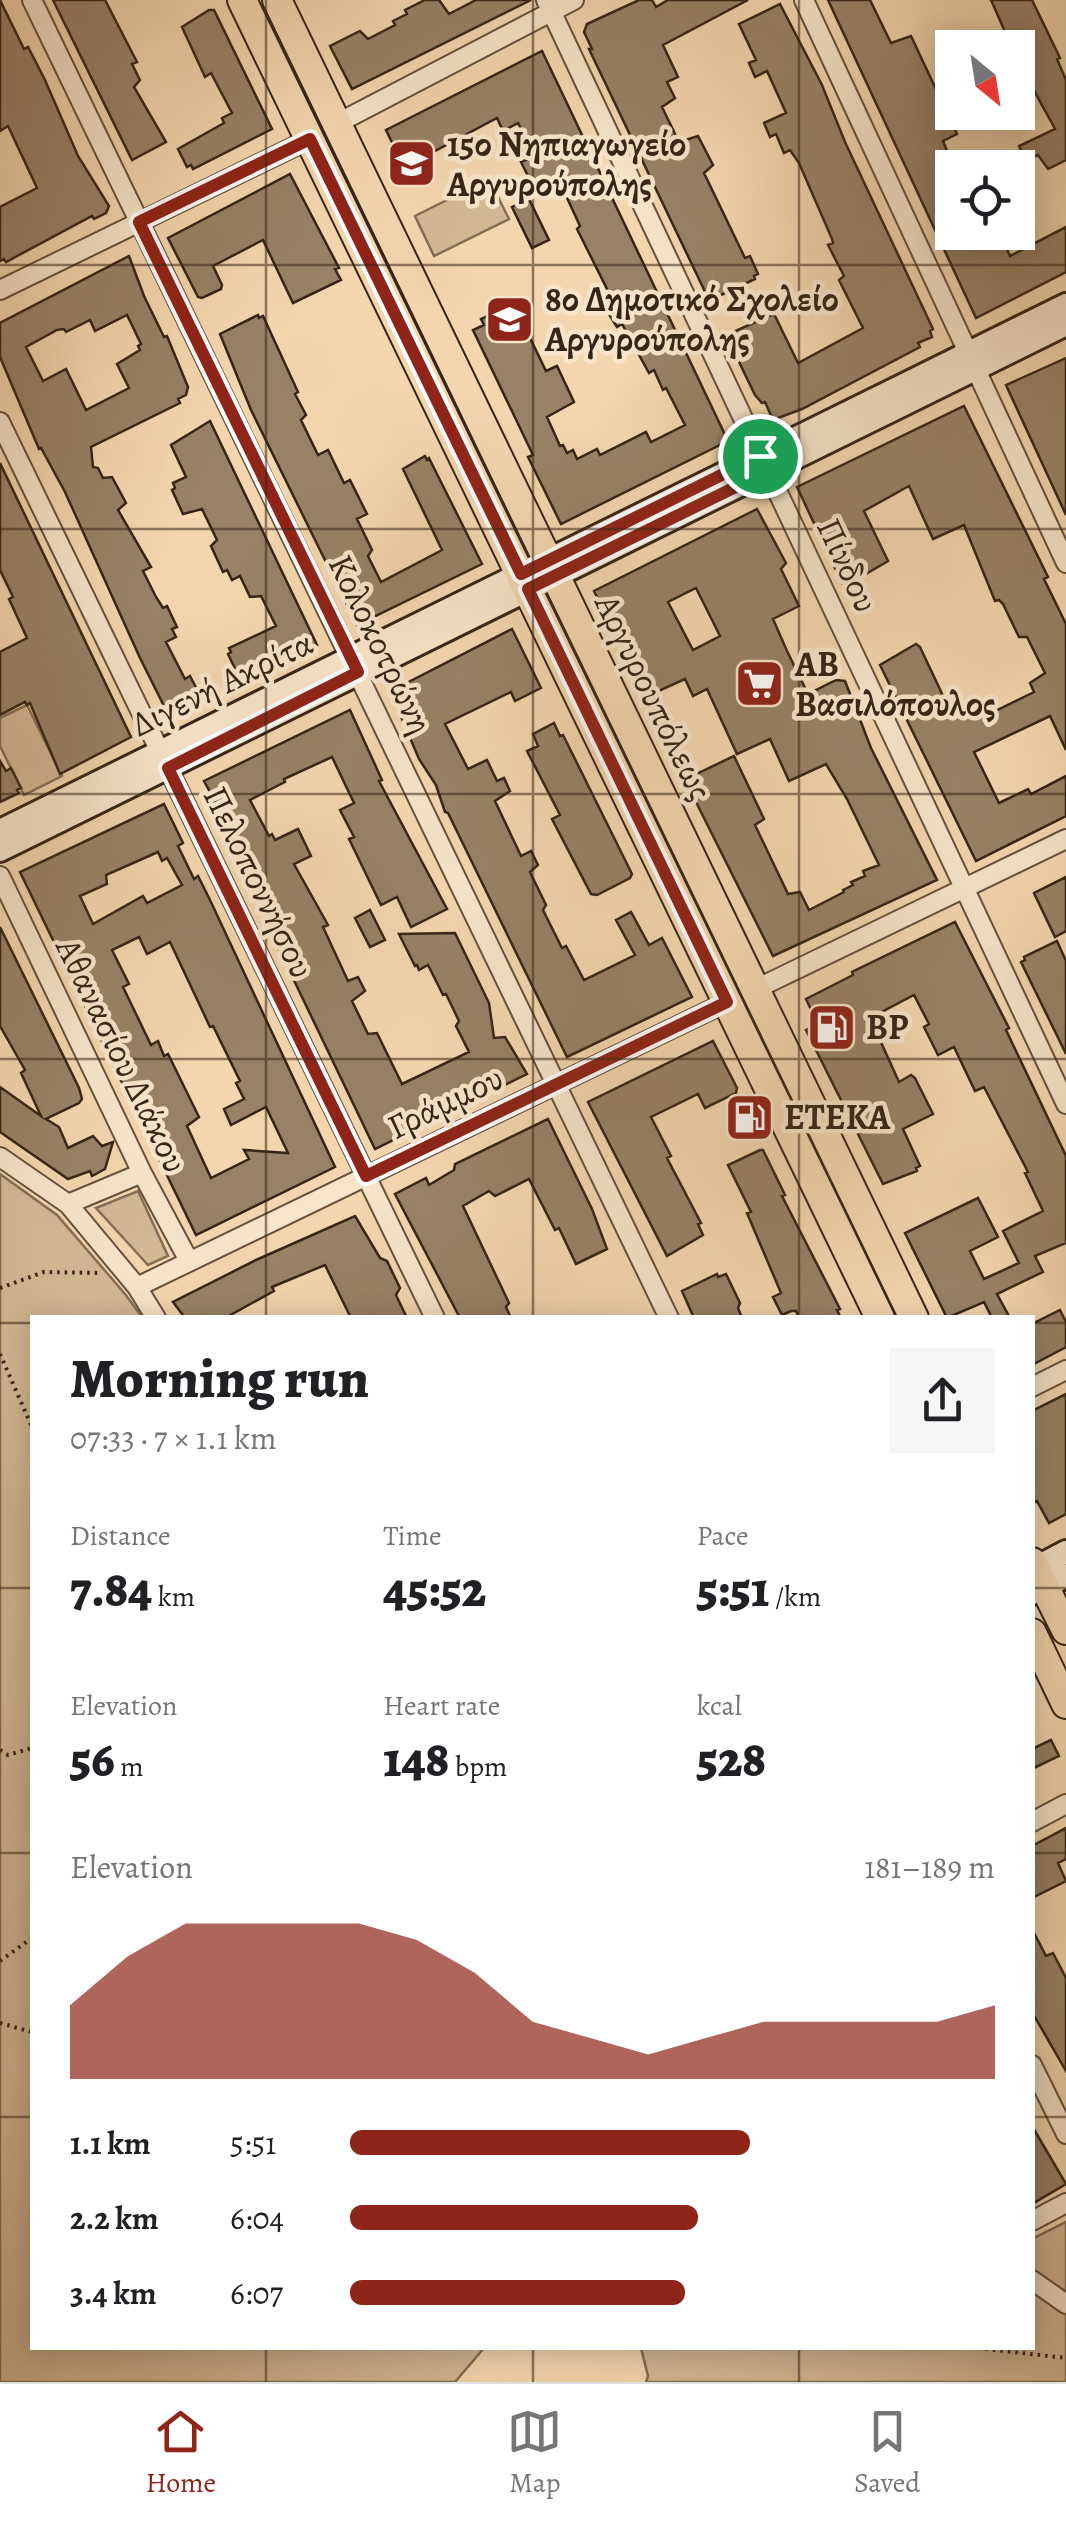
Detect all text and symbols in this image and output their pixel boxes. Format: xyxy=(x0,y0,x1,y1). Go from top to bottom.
north arrow xyxy=(935,30,1035,130)
map controls xyxy=(935,30,1035,250)
place label: 15ο Νηπιαγωγείο Αργυρούπολης xyxy=(446,120,686,208)
school or university icon: 15ο Νηπιαγωγείο Αργυρούπολης xyxy=(386,138,438,190)
button: locate xyxy=(935,150,1035,250)
place label: 8ο Δημοτικό Σχολείο Αργυρούπολης xyxy=(544,275,839,363)
school or university icon: 8ο Δημοτικό Σχολείο Αργυρούπολης xyxy=(484,293,536,345)
pin xyxy=(718,414,803,499)
icon: arrive xyxy=(733,429,788,484)
street label: Πίνδου xyxy=(805,510,891,620)
street label: Κολοκοτρώνη xyxy=(317,546,445,742)
street label: Αργυρουπόλεως xyxy=(583,585,725,808)
street label: Διγενή Ακρίτα xyxy=(123,618,321,748)
place label: ΑΒ Βασιλόπουλος xyxy=(794,640,996,728)
supermarket icon: ΑΒ Βασιλόπουλος xyxy=(734,658,786,710)
street label: Πελοποννήσου xyxy=(192,778,326,986)
street label: Αθανασίου Διάκου xyxy=(44,929,200,1180)
fuel station icon: BP xyxy=(805,1001,857,1053)
place label: BP xyxy=(866,1003,908,1051)
street label: Γράμμου xyxy=(379,1053,511,1151)
fuel station icon: ΕΤΕΚΑ xyxy=(723,1091,775,1143)
place label: ΕΤΕΚΑ xyxy=(784,1093,891,1141)
text: Morning run xyxy=(70,1341,369,1416)
button: share xyxy=(890,1348,995,1453)
text: 07:33 · 7 × 1.1 km xyxy=(70,1416,277,1460)
text: Distance xyxy=(70,1517,170,1555)
text: Time xyxy=(383,1517,442,1555)
text: Pace xyxy=(697,1517,749,1555)
text: 7.84 xyxy=(70,1555,152,1623)
text: 45:52 xyxy=(383,1555,486,1623)
text: 5:51 xyxy=(697,1555,769,1623)
text: km xyxy=(152,1578,195,1616)
text: /km xyxy=(769,1578,821,1616)
text: Elevation xyxy=(70,1687,177,1725)
text: Heart rate xyxy=(383,1687,500,1725)
text: kcal xyxy=(697,1687,742,1725)
text: 56 xyxy=(70,1725,115,1793)
text: 148 xyxy=(383,1725,449,1793)
text: 528 xyxy=(697,1725,766,1793)
text: m xyxy=(115,1748,144,1786)
text: bpm xyxy=(449,1748,507,1786)
text: Elevation xyxy=(70,1845,193,1889)
text: 181–189 m xyxy=(864,1845,995,1889)
text: 1.1 km xyxy=(70,2121,151,2165)
text: 5:51 xyxy=(230,2121,276,2165)
text: 2.2 km xyxy=(70,2196,159,2240)
text: 6:04 xyxy=(230,2196,284,2240)
text: 3.4 km xyxy=(70,2271,157,2315)
text: 6:07 xyxy=(230,2271,283,2315)
tab: Home xyxy=(146,2404,216,2502)
tab: Map xyxy=(507,2404,562,2502)
tab: Saved xyxy=(854,2404,920,2502)

